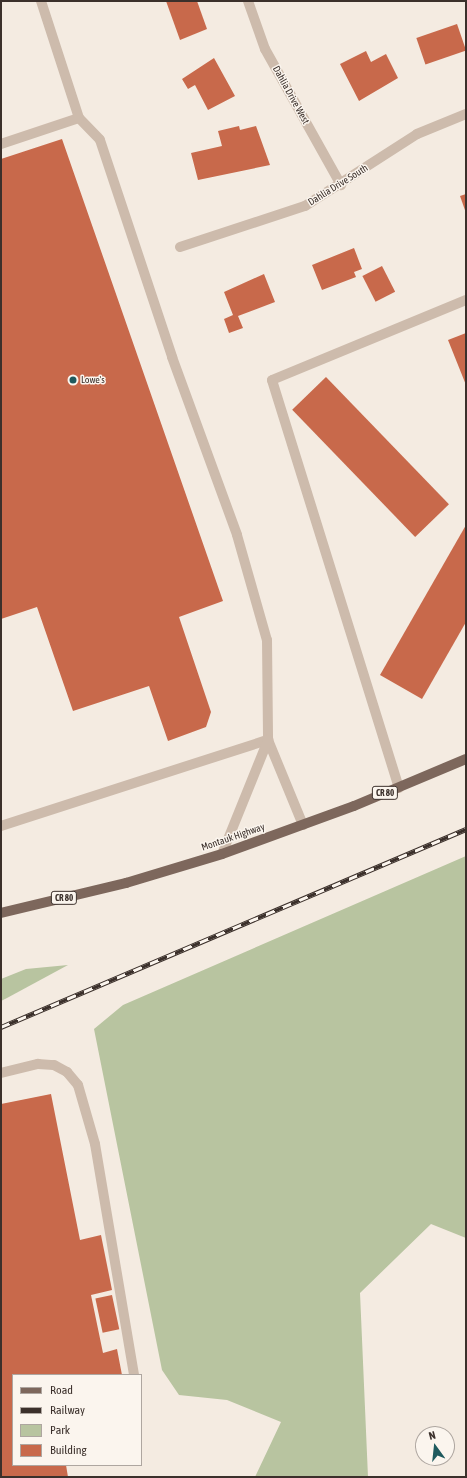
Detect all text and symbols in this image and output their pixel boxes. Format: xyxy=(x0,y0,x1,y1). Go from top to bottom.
street label: Dahlia Drive West xyxy=(270,64,312,126)
street label: Dahlia Drive South xyxy=(306,162,370,208)
place label: Lowe's xyxy=(81,374,105,386)
marker: Lowe's xyxy=(68,375,78,385)
road number: CR 80 xyxy=(371,786,399,800)
street label: Montauk Highway xyxy=(200,821,266,853)
road number: CR 80 xyxy=(50,891,78,905)
legend xyxy=(12,1374,142,1466)
text: Road xyxy=(50,1383,73,1397)
text: Railway xyxy=(50,1403,85,1417)
text: Park xyxy=(50,1423,70,1437)
north arrow xyxy=(415,1426,455,1466)
text: N xyxy=(427,1429,437,1442)
text: Building xyxy=(50,1443,87,1457)

